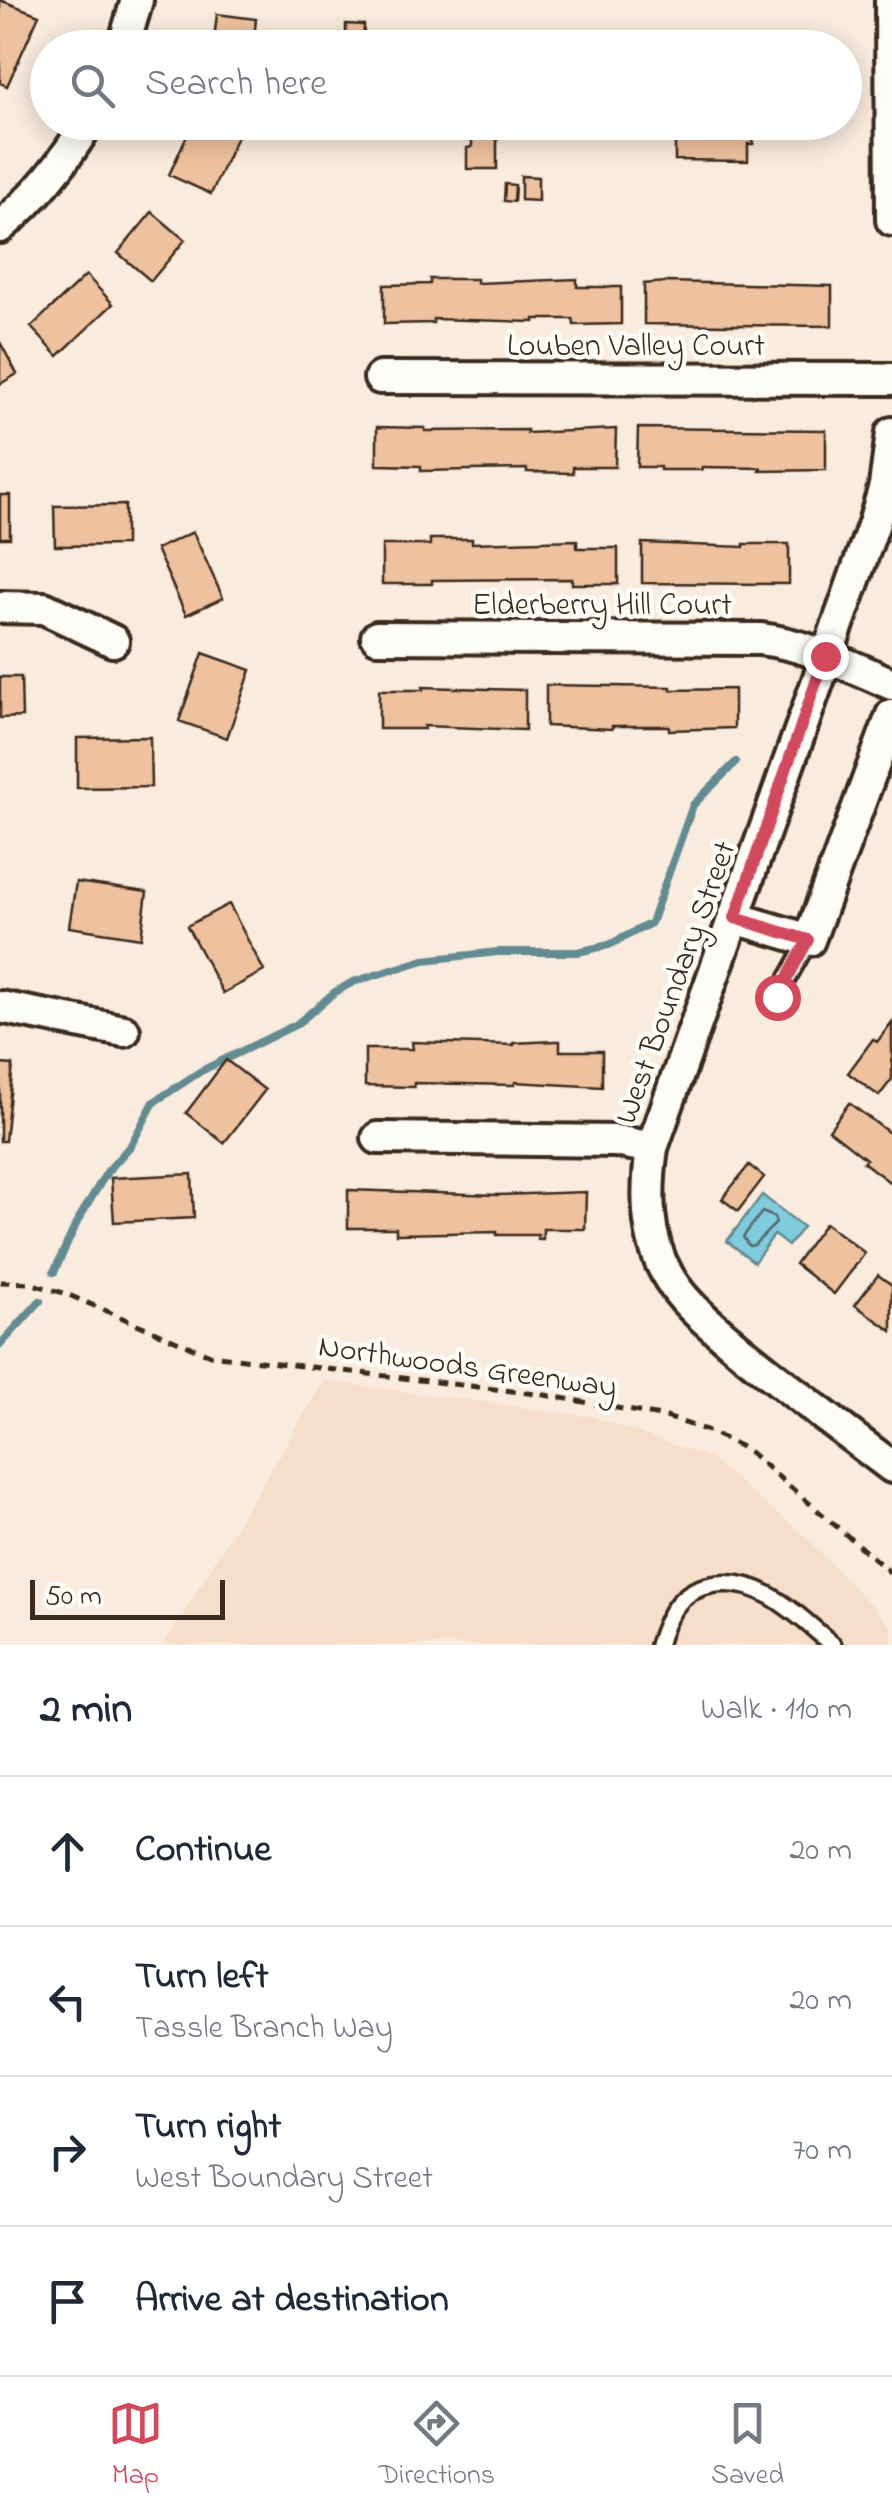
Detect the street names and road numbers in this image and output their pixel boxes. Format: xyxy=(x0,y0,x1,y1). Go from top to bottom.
street label: Louben Valley Court xyxy=(507,324,765,371)
street label: Elderberry Hill Court xyxy=(472,583,732,630)
street label: West Boundary Street xyxy=(604,835,750,1131)
street label: Northwoods Greenway xyxy=(315,1324,620,1413)

